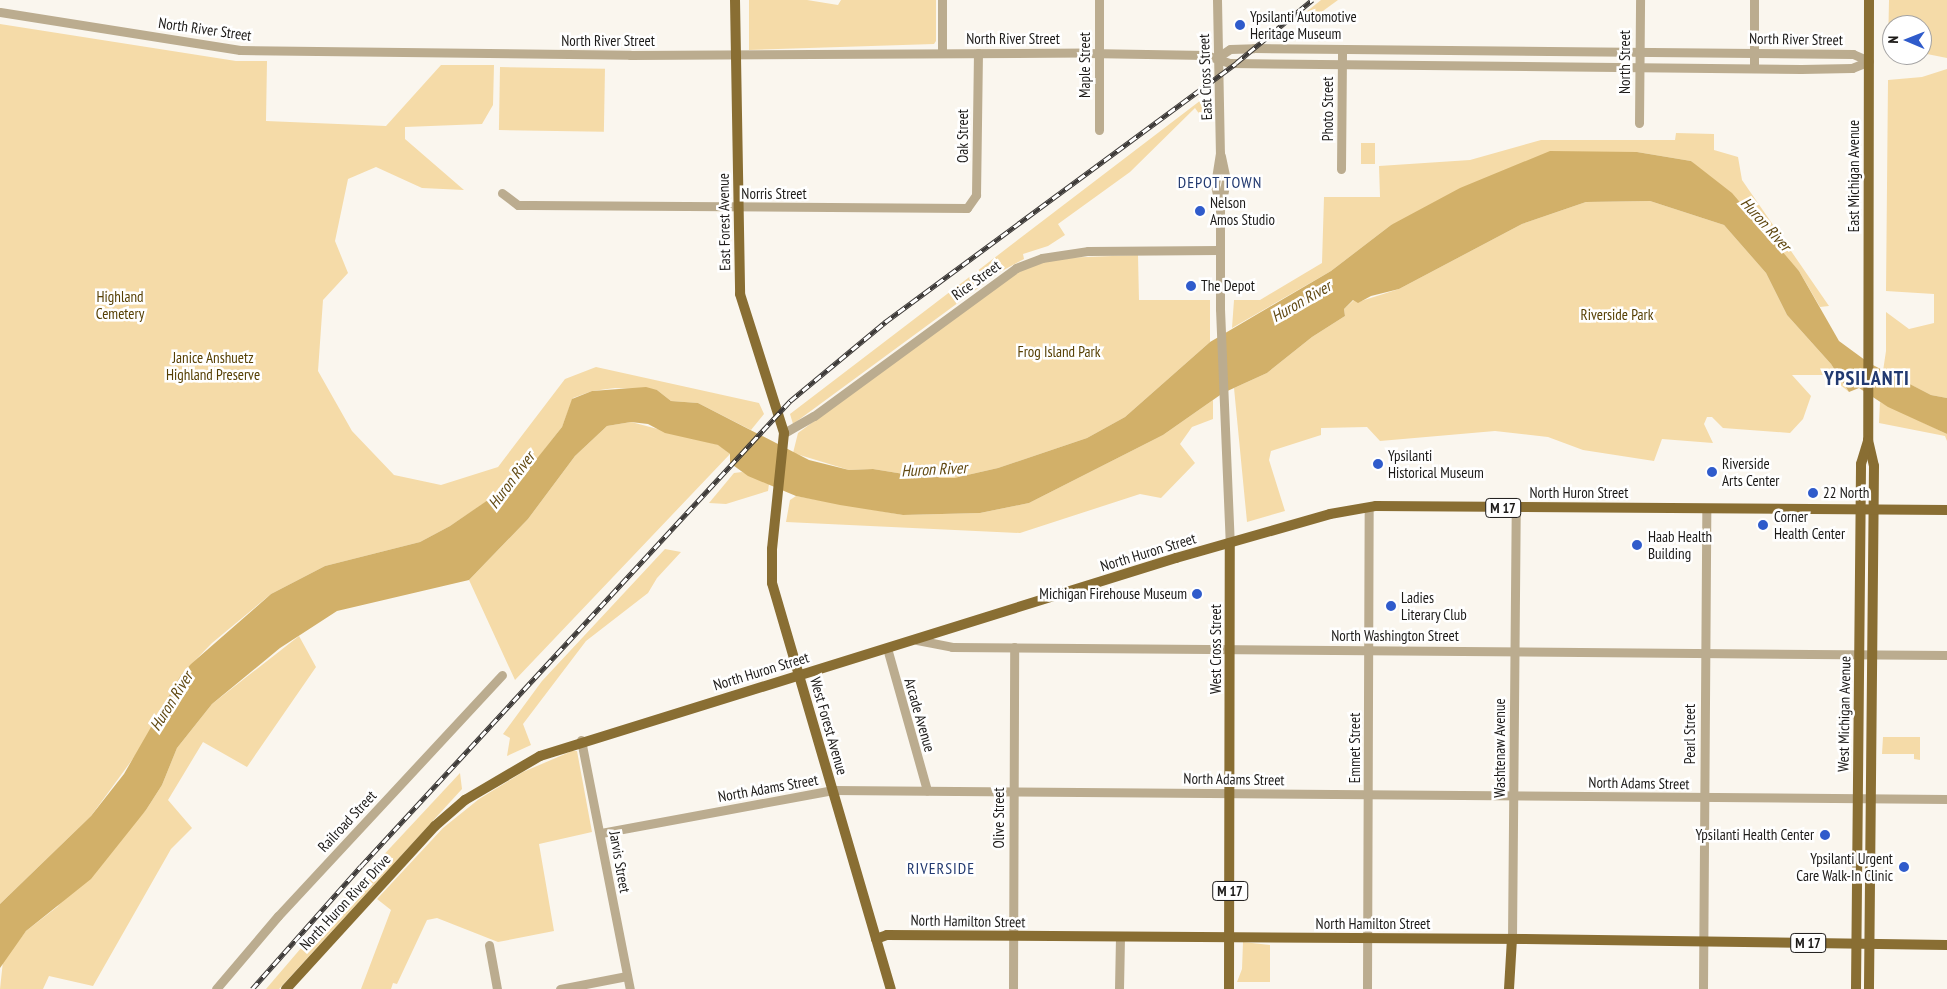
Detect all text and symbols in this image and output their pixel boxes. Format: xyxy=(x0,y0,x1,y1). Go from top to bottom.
place label: Ypsilanti Automotive Heritage Museum xyxy=(1250,7,1357,42)
street label: North River Street xyxy=(157,14,253,44)
north arrow xyxy=(1882,15,1932,65)
marker: Ypsilanti Automotive Heritage Museum xyxy=(1234,19,1246,31)
street label: North River Street xyxy=(1749,29,1843,49)
street label: North River Street xyxy=(966,30,1060,48)
street label: North Street xyxy=(1616,30,1634,94)
street label: North River Street xyxy=(561,32,655,50)
street label: Maple Street xyxy=(1076,32,1094,98)
street label: East Cross Street xyxy=(1194,33,1216,121)
text: N xyxy=(1884,36,1902,44)
street label: Photo Street xyxy=(1319,77,1337,141)
street label: Oak Street xyxy=(954,109,972,163)
street label: East Michigan Avenue xyxy=(1845,120,1863,232)
district label: DEPOT TOWN xyxy=(1176,172,1264,192)
street label: East Forest Avenue xyxy=(714,173,734,271)
street label: Norris Street xyxy=(741,185,807,203)
place label: Nelson Amos Studio xyxy=(1210,193,1275,228)
water label: Huron River xyxy=(1737,193,1795,255)
marker: Nelson Amos Studio xyxy=(1194,205,1206,217)
street label: Rice Street xyxy=(948,256,1004,304)
water label: Huron River xyxy=(1268,276,1334,326)
place label: The Depot xyxy=(1201,277,1255,295)
marker: The Depot xyxy=(1185,280,1197,292)
park label: Highland Cemetery xyxy=(96,287,144,322)
park label: Riverside Park xyxy=(1580,306,1654,324)
park label: Frog Island Park xyxy=(1017,343,1101,361)
park label: Janice Anshuetz Highland Preserve xyxy=(166,348,260,383)
district label: YPSILANTI xyxy=(1823,366,1911,390)
place label: Ypsilanti Historical Museum xyxy=(1388,446,1484,481)
water label: Huron River xyxy=(484,448,538,512)
place label: Riverside Arts Center xyxy=(1722,454,1779,489)
water label: Huron River xyxy=(901,458,967,480)
marker: Ypsilanti Historical Museum xyxy=(1372,458,1384,470)
marker: Riverside Arts Center xyxy=(1706,466,1718,478)
street label: North Huron Street xyxy=(1530,484,1628,502)
place label: 22 North xyxy=(1823,484,1869,502)
marker: 22 North xyxy=(1807,487,1819,499)
road number: M 17 xyxy=(1484,496,1522,520)
place label: Corner Health Center xyxy=(1774,507,1845,542)
marker: Corner Health Center xyxy=(1756,518,1770,532)
place label: Haab Health Building xyxy=(1648,527,1712,562)
street label: North Huron Street xyxy=(1098,529,1198,575)
marker: Haab Health Building xyxy=(1630,538,1644,552)
place label: Michigan Firehouse Museum xyxy=(1039,585,1187,603)
marker: Michigan Firehouse Museum xyxy=(1191,588,1203,600)
place label: Ladies Literary Club xyxy=(1401,588,1467,623)
marker: Ladies Literary Club xyxy=(1385,600,1397,612)
street label: West Cross Street xyxy=(1207,604,1225,694)
street label: North Washington Street xyxy=(1331,627,1459,645)
street label: North Huron Street xyxy=(711,648,811,694)
street label: West Michigan Avenue xyxy=(1834,656,1854,772)
water label: Huron River xyxy=(145,668,197,734)
street label: West Forest Avenue xyxy=(806,675,852,777)
street label: Arcade Avenue xyxy=(901,676,939,754)
street label: Washtenaw Avenue xyxy=(1491,698,1509,798)
street label: Pearl Street xyxy=(1681,704,1699,764)
street label: Emmet Street xyxy=(1346,713,1364,783)
street label: North Adams Street xyxy=(1183,769,1285,789)
street label: North Adams Street xyxy=(716,770,820,806)
street label: North Adams Street xyxy=(1588,773,1690,793)
street label: Railroad Street xyxy=(314,787,380,855)
street label: Olive Street xyxy=(990,787,1008,849)
place label: Ypsilanti Health Center xyxy=(1695,826,1814,844)
marker: Ypsilanti Health Center xyxy=(1818,828,1832,842)
street label: Jarvis Street xyxy=(606,830,634,894)
place label: Ypsilanti Urgent Care Walk-In Clinic xyxy=(1796,849,1893,884)
street label: North Huron River Drive xyxy=(296,850,394,954)
district label: RIVERSIDE xyxy=(906,858,976,878)
marker: Ypsilanti Urgent Care Walk-In Clinic xyxy=(1897,860,1911,874)
road number: M 17 xyxy=(1211,879,1249,902)
street label: North Hamilton Street xyxy=(910,911,1026,931)
street label: North Hamilton Street xyxy=(1316,915,1430,933)
road number: M 17 xyxy=(1789,931,1827,954)

